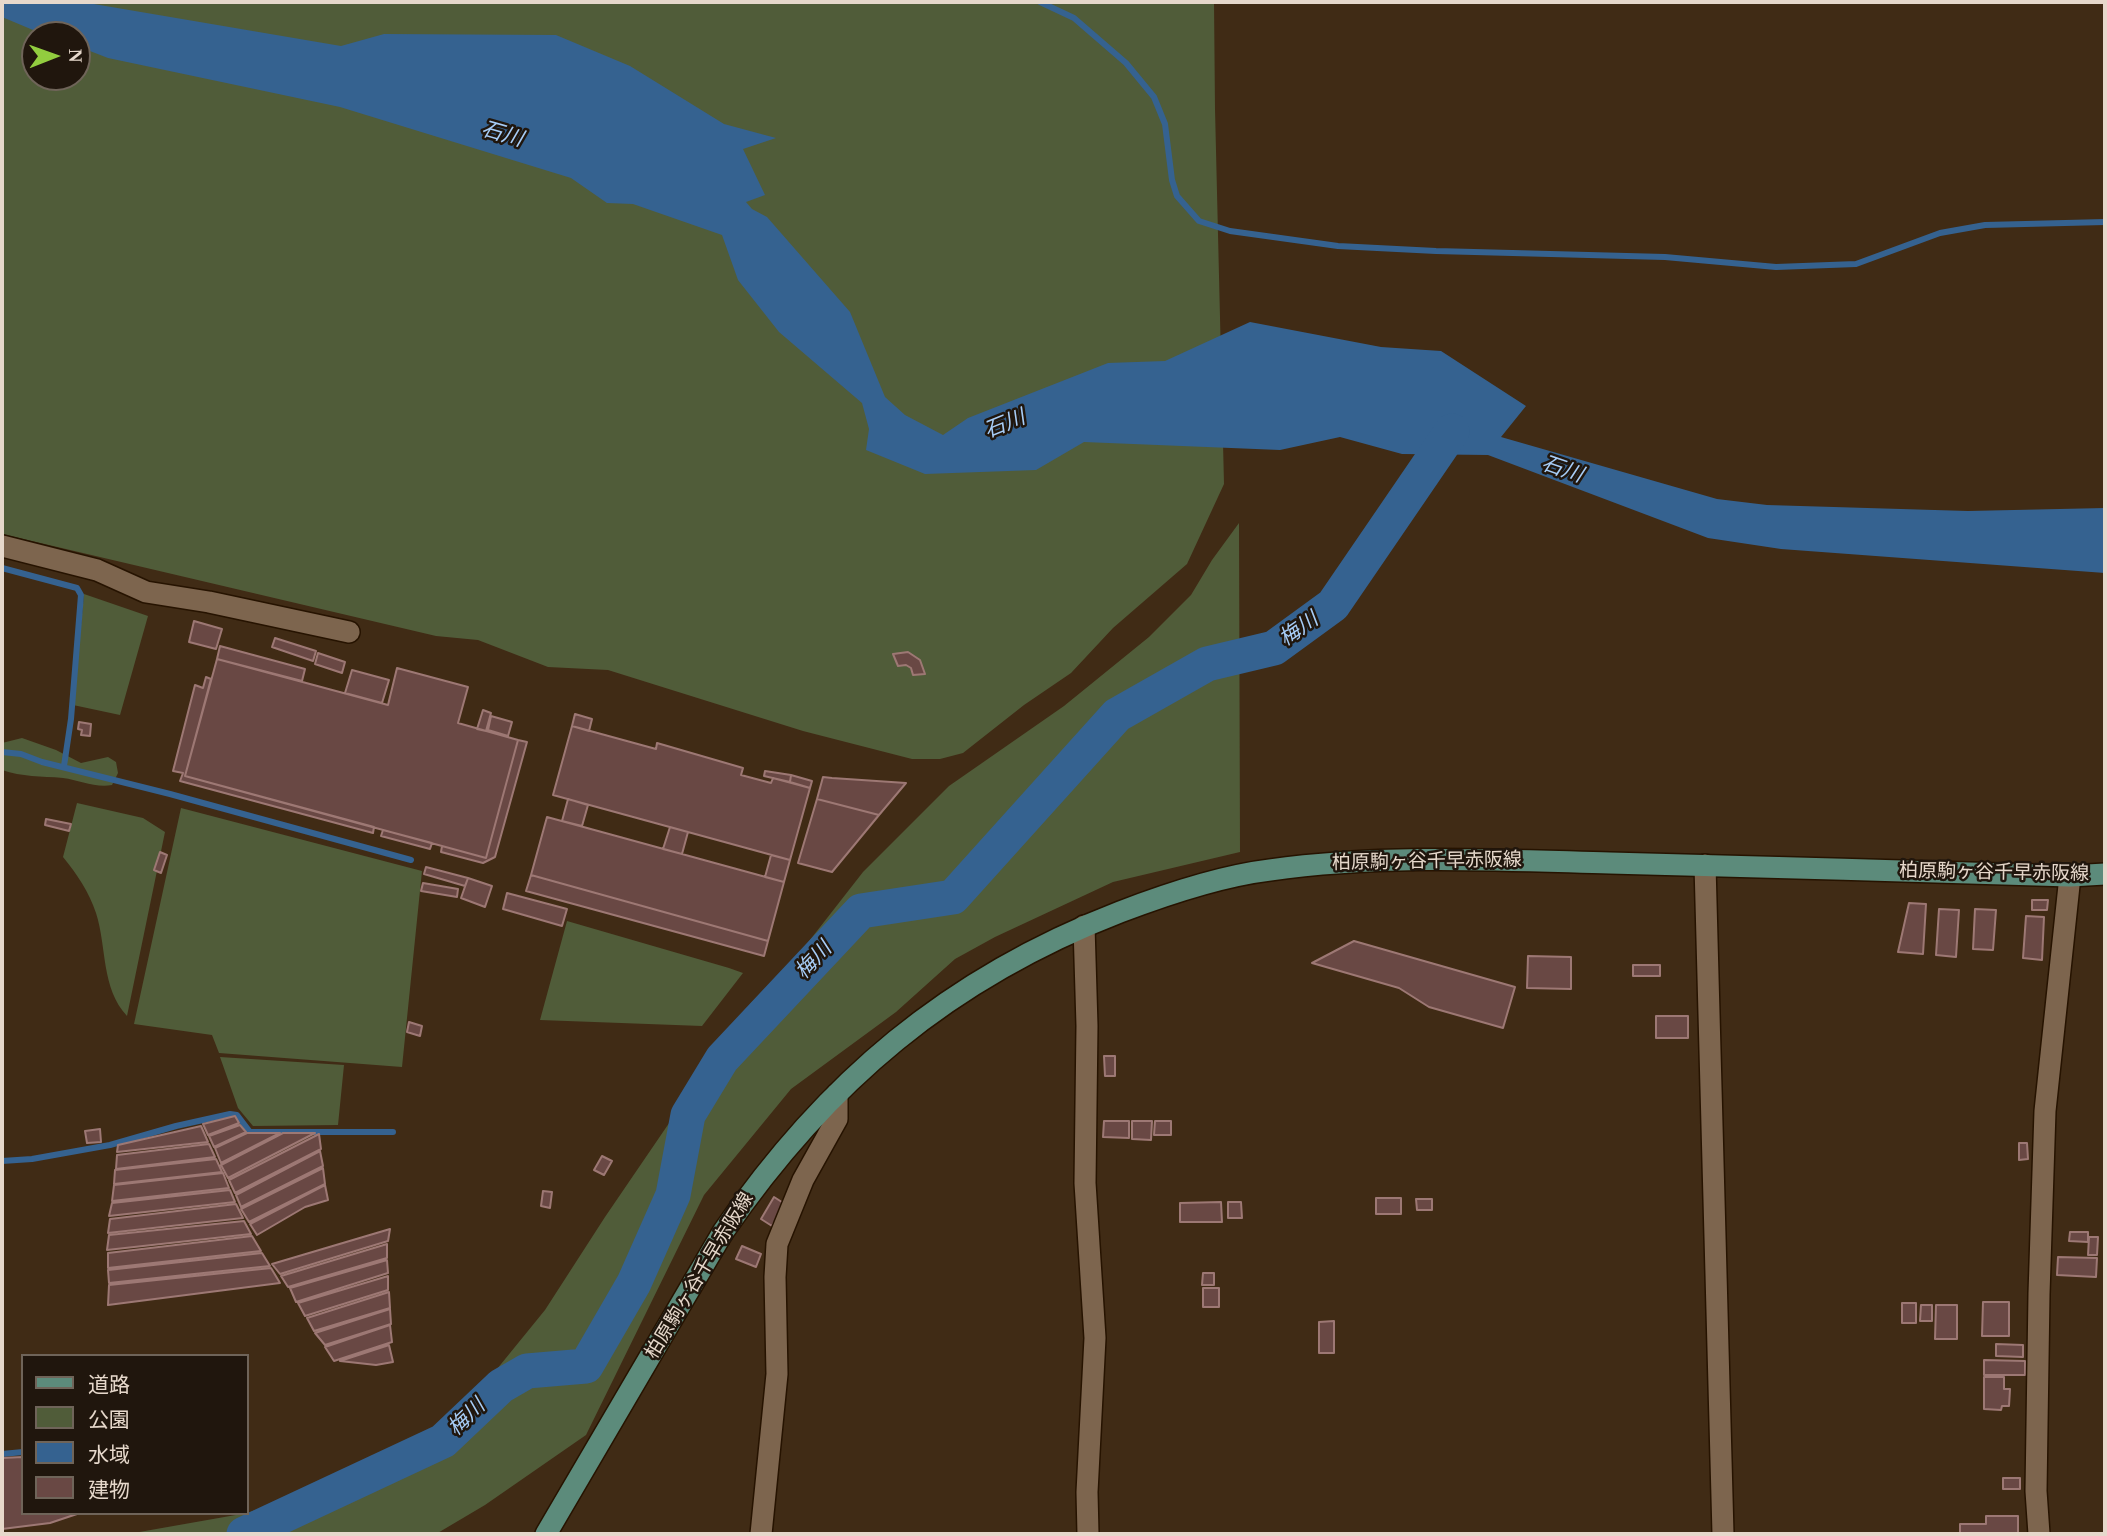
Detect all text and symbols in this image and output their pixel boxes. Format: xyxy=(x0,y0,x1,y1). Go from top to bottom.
north arrow xyxy=(21,21,91,91)
text: N xyxy=(65,49,86,63)
water label: 石川 xyxy=(478,117,526,153)
water label: 石川 xyxy=(981,405,1029,445)
water label: 石川 xyxy=(1538,451,1586,489)
water label: 梅川 xyxy=(1275,608,1323,652)
street label: 柏原駒ヶ谷千早赤阪線 xyxy=(1332,849,1522,875)
street label: 柏原駒ヶ谷千早赤阪線 xyxy=(1899,860,2089,886)
water label: 梅川 xyxy=(790,937,838,985)
street label: 柏原駒ヶ谷千早赤阪線 xyxy=(641,1189,759,1363)
legend xyxy=(21,1354,248,1515)
text: 道路 xyxy=(88,1373,130,1397)
water label: 梅川 xyxy=(443,1394,491,1442)
text: 公園 xyxy=(88,1408,130,1432)
text: 水域 xyxy=(88,1443,130,1467)
text: 建物 xyxy=(88,1478,130,1502)

